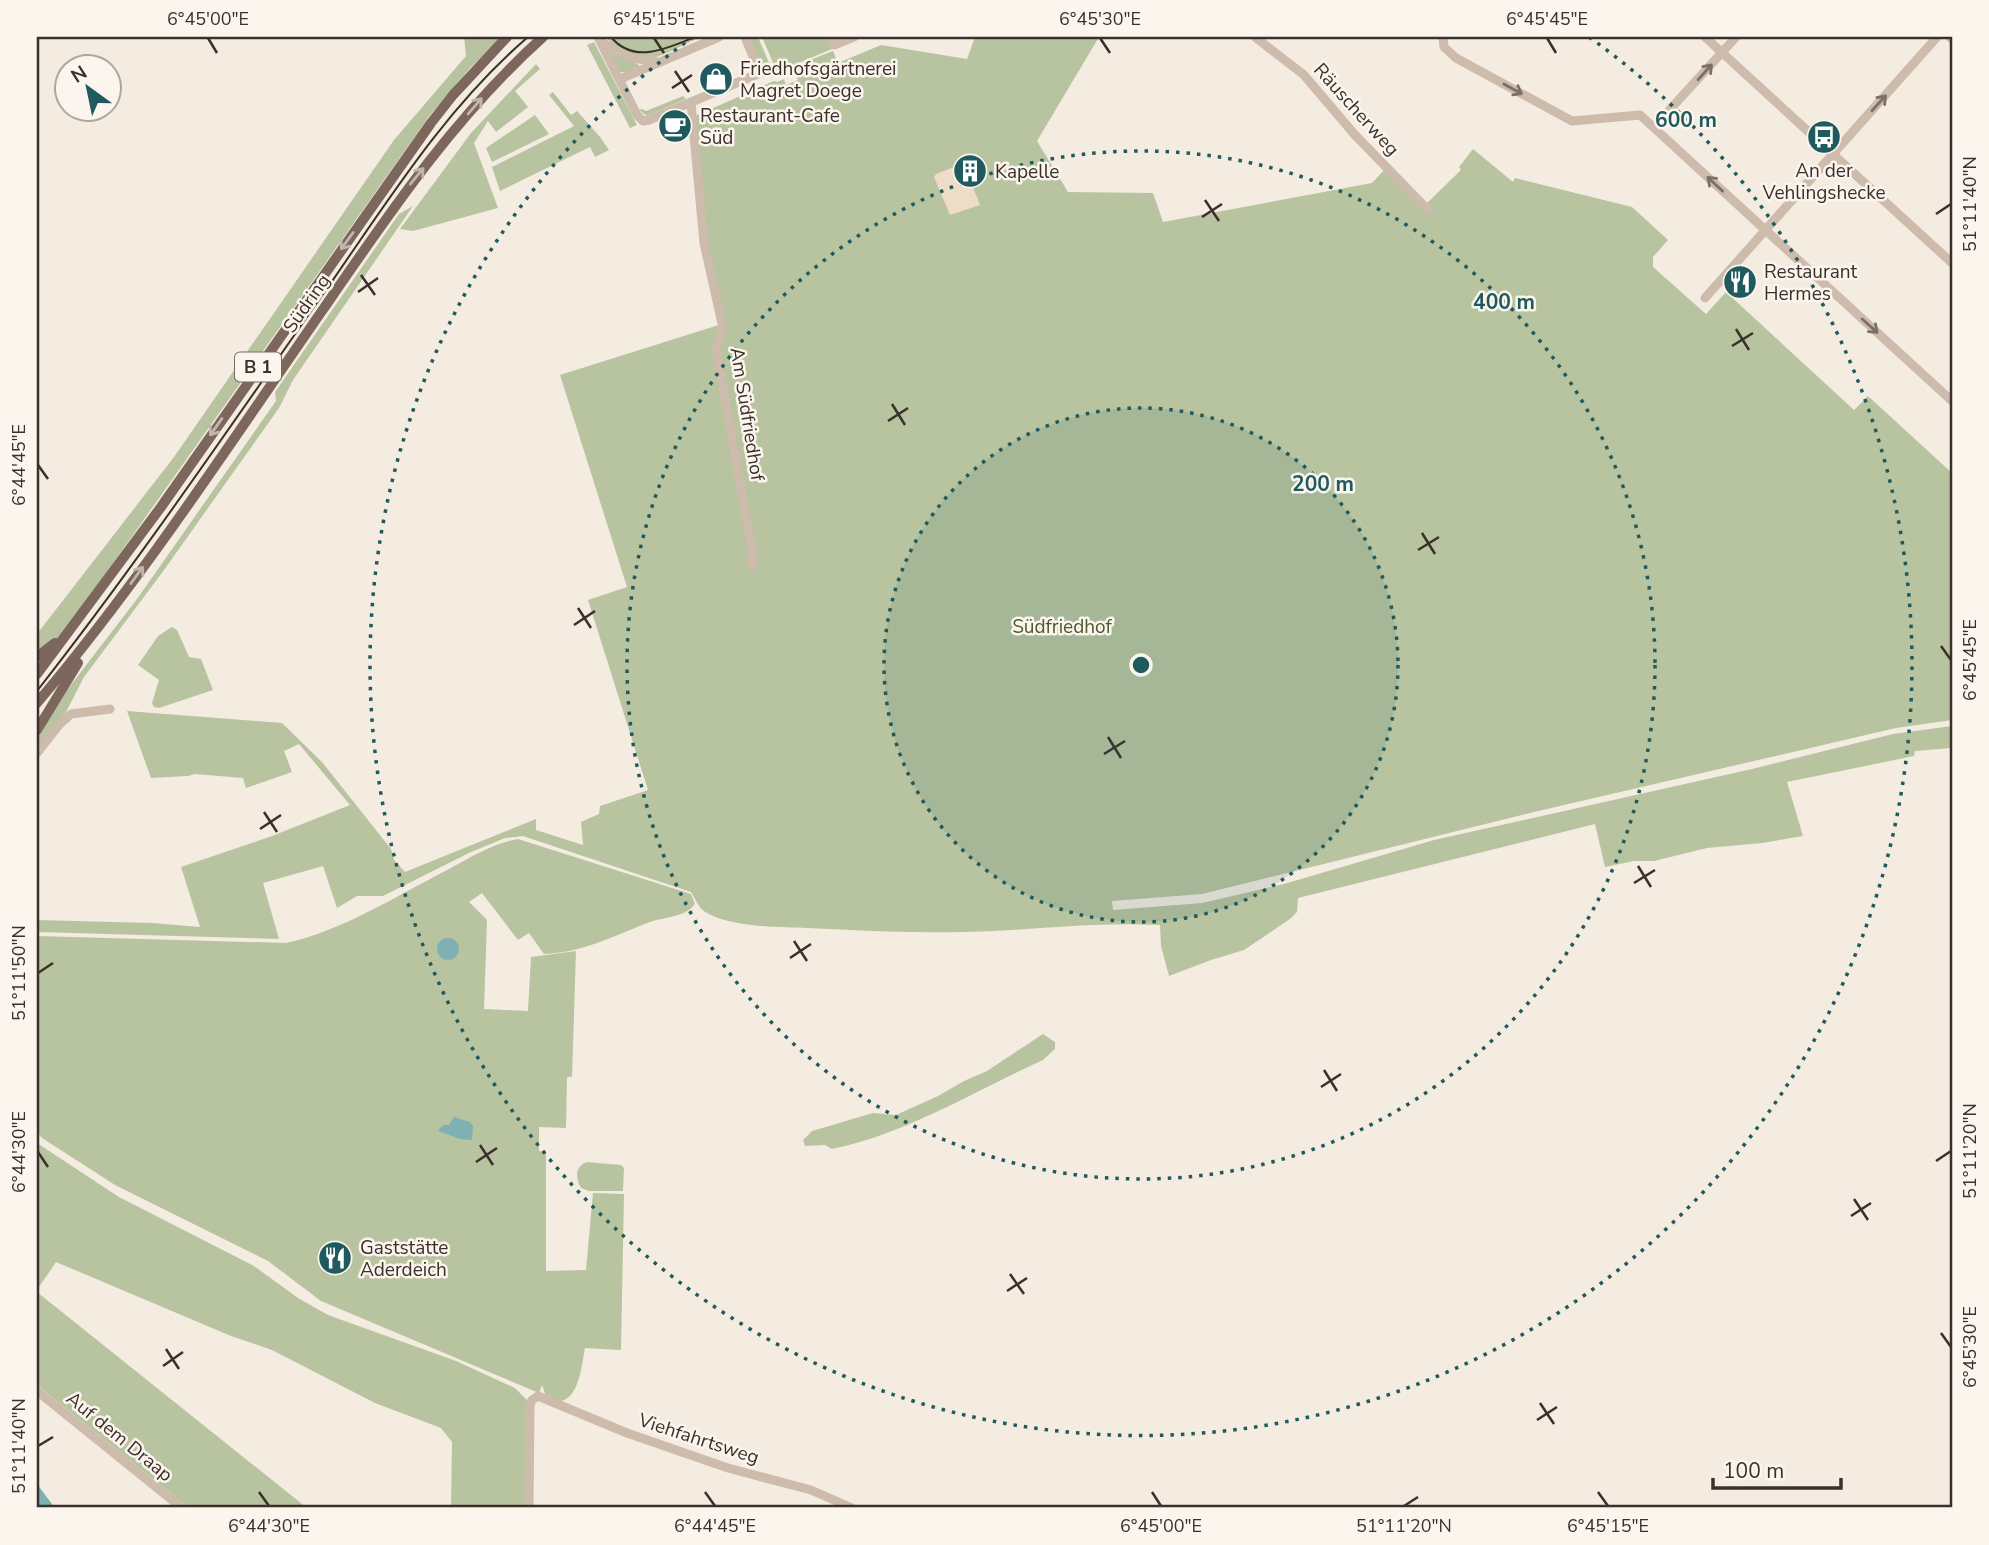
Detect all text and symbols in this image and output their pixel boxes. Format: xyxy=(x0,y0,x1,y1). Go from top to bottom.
text: 6°45'00"E xyxy=(167,7,249,31)
text: 6°45'15"E xyxy=(613,7,695,31)
text: 6°45'30"E xyxy=(1059,7,1141,31)
text: 6°45'45"E xyxy=(1506,7,1588,31)
north arrow xyxy=(52,52,122,122)
place label: Friedhofsgärtnerei Magret Doege xyxy=(740,56,897,104)
street label: Räuscherweg xyxy=(1308,58,1405,162)
text: N xyxy=(66,60,92,89)
shop icon: Friedhofsgärtnerei Magret Doege xyxy=(697,60,735,98)
one-way arrow xyxy=(1696,63,1712,81)
one-way arrow xyxy=(1502,83,1523,96)
one-way arrow xyxy=(1871,94,1887,112)
one-way arrow xyxy=(467,97,483,115)
place label: Restaurant-Cafe Süd xyxy=(700,103,840,151)
text: 600 m xyxy=(1655,106,1717,134)
cafe icon: Restaurant-Cafe Süd xyxy=(656,107,694,145)
bus stop icon: An der Vehlingshecke xyxy=(1805,118,1843,156)
building icon: Kapelle xyxy=(951,152,989,190)
text: 51°11'40"N xyxy=(1958,156,1982,252)
place label: An der Vehlingshecke xyxy=(1761,158,1886,206)
place label: Kapelle xyxy=(995,159,1059,185)
one-way arrow xyxy=(409,168,424,186)
one-way arrow xyxy=(1707,176,1724,193)
one-way arrow xyxy=(340,231,354,250)
place label: Restaurant Hermes xyxy=(1764,259,1858,307)
restaurant icon: Restaurant Hermes xyxy=(1721,263,1759,301)
street label: Südring xyxy=(277,269,337,338)
text: 400 m xyxy=(1473,288,1535,316)
one-way arrow xyxy=(1861,318,1879,334)
street label: Am Südfriedhof xyxy=(724,346,770,483)
road number: B 1 xyxy=(235,352,281,382)
one-way arrow xyxy=(209,417,223,436)
text: 6°44'45"E xyxy=(7,424,31,506)
text: 200 m xyxy=(1292,470,1354,498)
one-way arrow xyxy=(130,566,144,585)
park label: Südfriedhof xyxy=(1012,614,1113,640)
text: 6°45'45"E xyxy=(1958,619,1982,701)
centre of rings xyxy=(1129,653,1153,677)
text: 51°11'50"N xyxy=(7,925,31,1021)
text: 51°11'20"N xyxy=(1958,1103,1982,1199)
text: 6°44'30"E xyxy=(7,1111,31,1193)
place label: Gaststätte Aderdeich xyxy=(360,1235,448,1283)
restaurant icon: Gaststätte Aderdeich xyxy=(316,1239,354,1277)
text: 6°45'30"E xyxy=(1958,1306,1982,1388)
street label: Auf dem Draap xyxy=(61,1386,178,1488)
text: 51°11'40"N xyxy=(7,1398,31,1494)
street label: Viehfahrtsweg xyxy=(634,1407,762,1471)
scale bar xyxy=(1713,1447,1840,1491)
text: 100 m xyxy=(1723,1457,1784,1485)
text: 6°44'30"E xyxy=(228,1514,310,1538)
text: 6°44'45"E xyxy=(674,1514,756,1538)
text: 6°45'00"E xyxy=(1120,1514,1202,1538)
text: 51°11'20"N xyxy=(1356,1514,1452,1538)
text: 6°45'15"E xyxy=(1567,1514,1649,1538)

